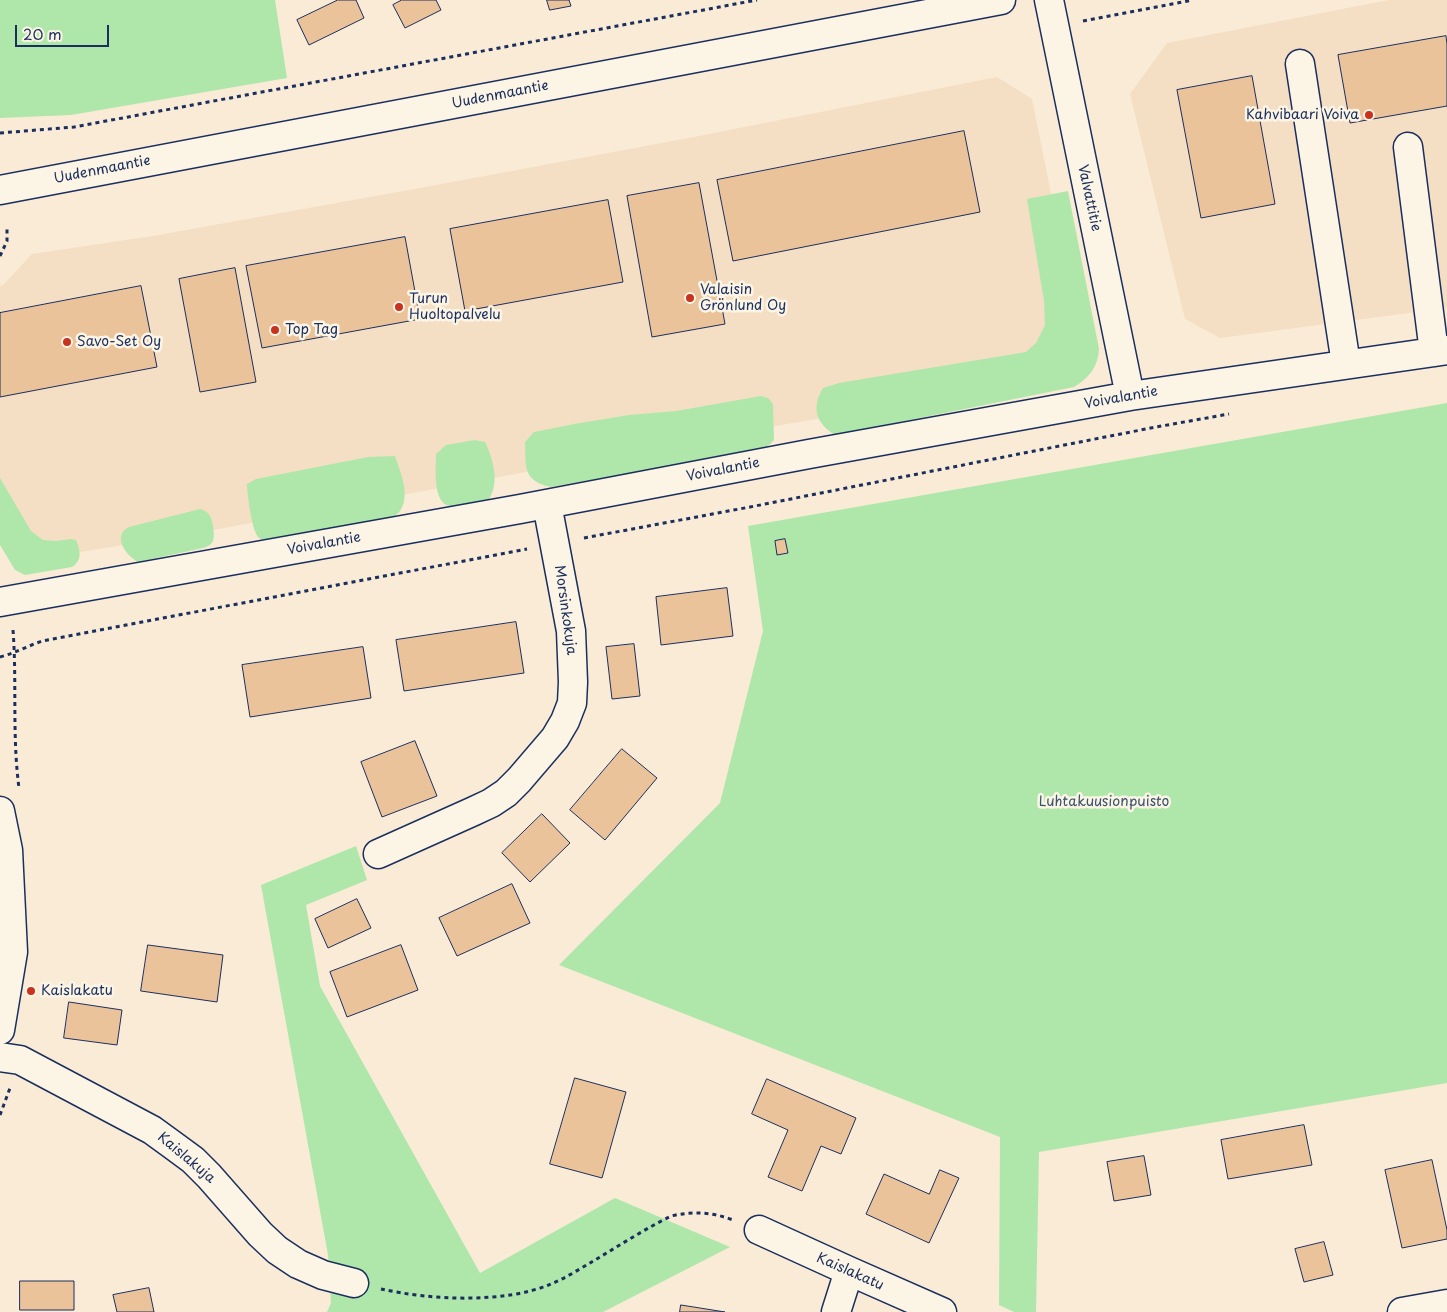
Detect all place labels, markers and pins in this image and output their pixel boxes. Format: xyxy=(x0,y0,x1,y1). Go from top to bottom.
place label: Kahvibaari Voiva xyxy=(1246,107,1359,123)
marker: Kahvibaari Voiva xyxy=(1363,109,1375,121)
place label: Valaisin Grönlund Oy xyxy=(700,282,786,314)
place label: Turun Huoltopalvelu xyxy=(409,291,501,324)
marker: Valaisin Grönlund Oy xyxy=(684,292,696,304)
marker: Turun Huoltopalvelu xyxy=(393,301,405,313)
place label: Top Tag xyxy=(285,322,338,338)
marker: Top Tag xyxy=(269,324,281,336)
place label: Savo-Set Oy xyxy=(77,334,161,350)
marker: Savo-Set Oy xyxy=(61,336,73,348)
place label: Kaislakatu xyxy=(41,983,113,999)
marker: Kaislakatu xyxy=(25,985,37,997)

